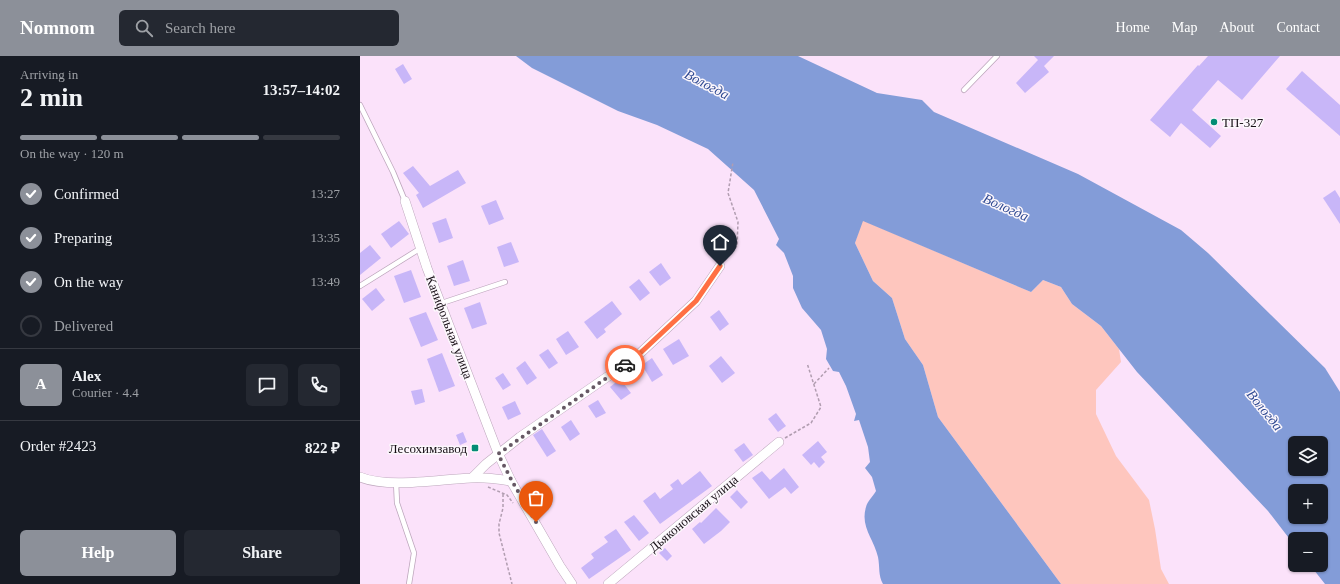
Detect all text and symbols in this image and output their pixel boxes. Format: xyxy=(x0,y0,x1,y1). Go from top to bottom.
search box xyxy=(119,10,399,46)
text: Nomnom xyxy=(20,17,95,38)
icon: search xyxy=(133,17,155,39)
text: Search here xyxy=(165,20,235,36)
text: Home xyxy=(1116,20,1150,35)
text: Map xyxy=(1172,20,1197,35)
text: About xyxy=(1219,20,1254,35)
text: Contact xyxy=(1276,20,1320,35)
text: Arriving in xyxy=(20,67,78,82)
water label: Вологда xyxy=(682,67,731,102)
text: 13:57–14:02 xyxy=(263,82,340,98)
text: 2 min xyxy=(20,83,83,112)
place label: ТП-327 xyxy=(1222,115,1264,130)
marker: ТП-327 xyxy=(1209,117,1219,127)
text: On the way · 120 m xyxy=(20,146,124,161)
icon: check xyxy=(20,183,42,205)
text: Confirmed xyxy=(54,186,119,202)
text: 13:27 xyxy=(310,186,340,201)
water label: Вологда xyxy=(981,191,1031,224)
pin xyxy=(703,225,737,266)
icon: check xyxy=(20,227,42,249)
text: Preparing xyxy=(54,230,112,246)
text: 13:35 xyxy=(310,230,340,245)
icon: home xyxy=(709,231,731,253)
icon: check xyxy=(20,271,42,293)
street label: Канифольная улица xyxy=(423,273,476,381)
text: On the way xyxy=(54,274,123,290)
text: 13:49 xyxy=(310,274,340,289)
text: Delivered xyxy=(54,318,113,334)
courier xyxy=(605,345,645,385)
icon: car xyxy=(614,354,636,376)
button: chat xyxy=(246,364,288,406)
button: phone xyxy=(298,364,340,406)
text: Alex xyxy=(72,368,101,384)
text: A xyxy=(36,376,46,392)
text: Courier · 4.4 xyxy=(72,385,139,400)
water label: Вологда xyxy=(1244,387,1286,434)
map controls xyxy=(1288,436,1328,572)
button: layers xyxy=(1288,436,1328,476)
text: Order #2423 xyxy=(20,438,96,454)
text: 822 ₽ xyxy=(305,440,340,456)
place label: Лесохимзавод xyxy=(389,441,467,456)
marker: Лесохимзавод xyxy=(470,443,480,453)
street label: Дьяконовская улица xyxy=(646,472,741,555)
pin xyxy=(519,481,553,522)
button: + xyxy=(1288,484,1328,524)
icon: bag xyxy=(525,487,547,509)
button: Help xyxy=(20,530,176,576)
button: Share xyxy=(184,530,340,576)
button: − xyxy=(1288,532,1328,572)

